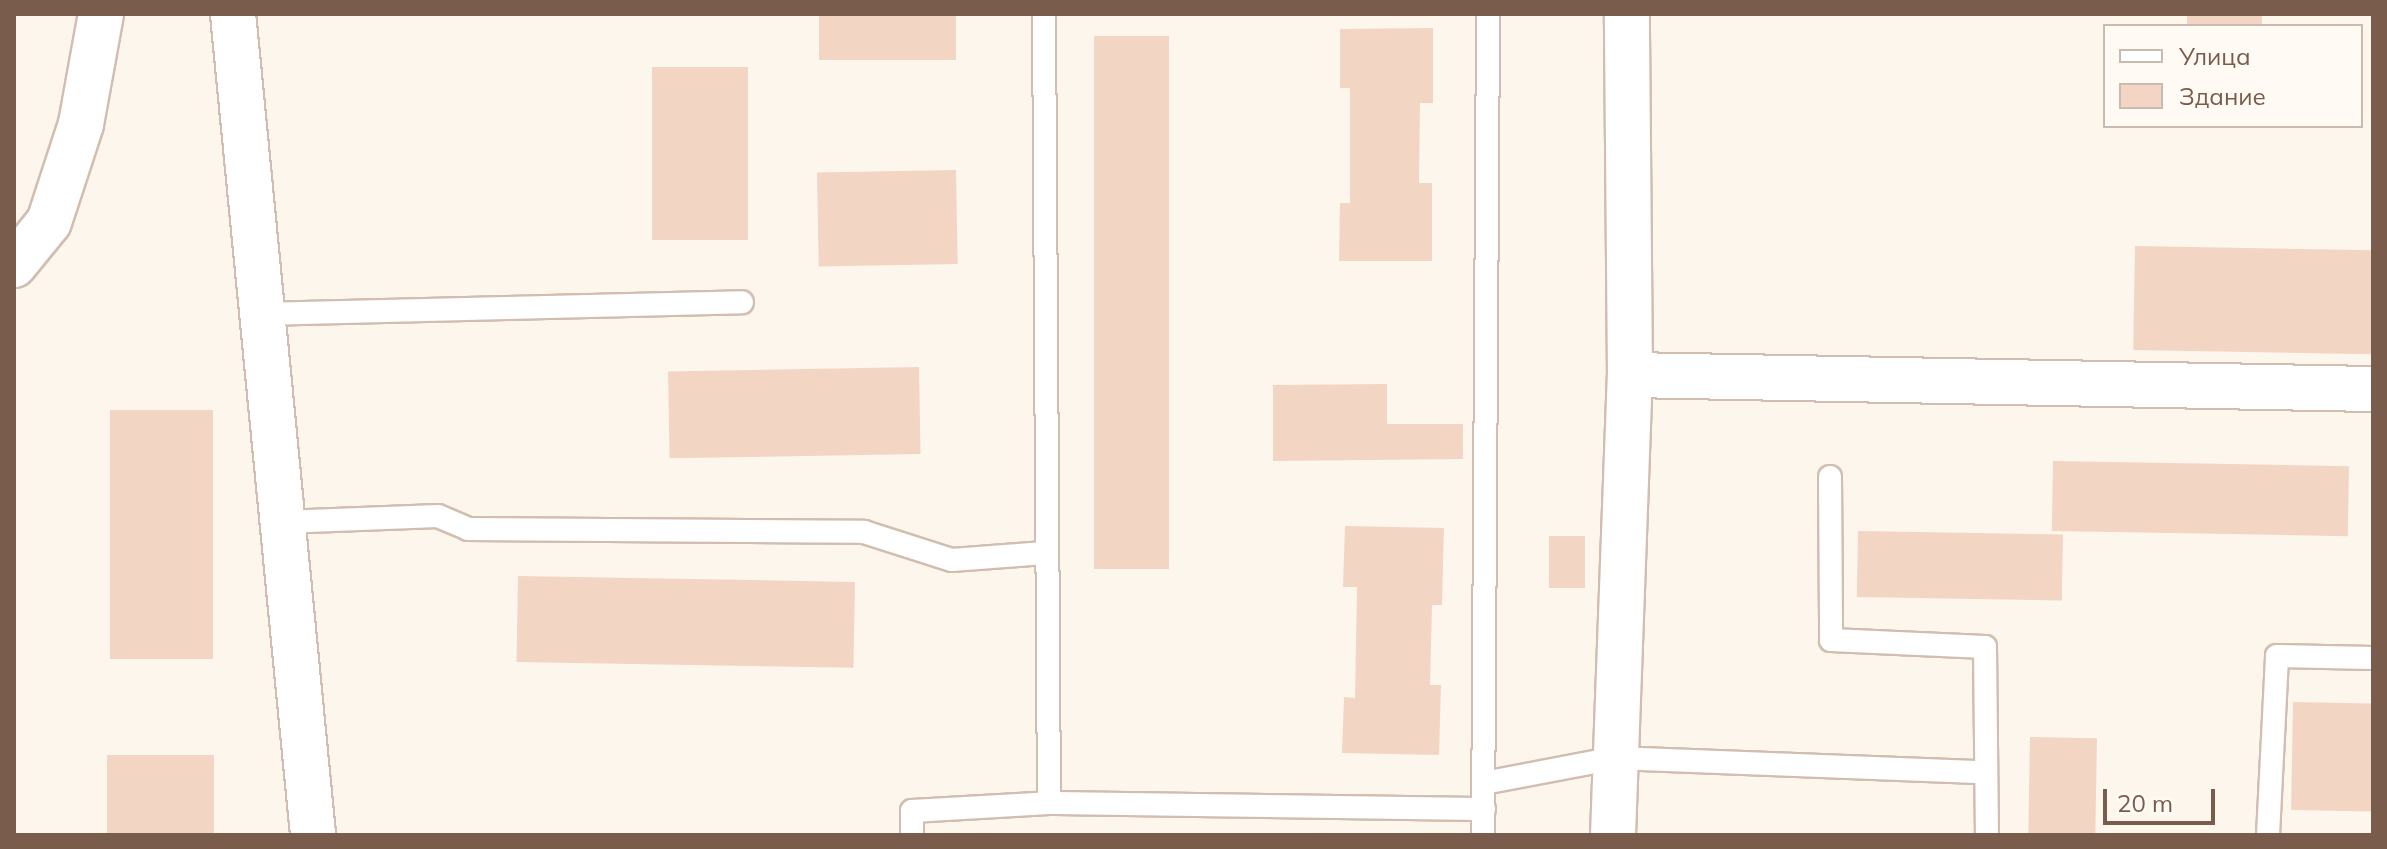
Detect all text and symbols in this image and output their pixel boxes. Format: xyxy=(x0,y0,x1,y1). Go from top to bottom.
legend xyxy=(2103,24,2363,128)
text: Улица xyxy=(2179,41,2251,71)
text: Здание xyxy=(2179,81,2266,111)
scale bar xyxy=(2107,773,2219,823)
text: 20 m xyxy=(2117,788,2173,818)

